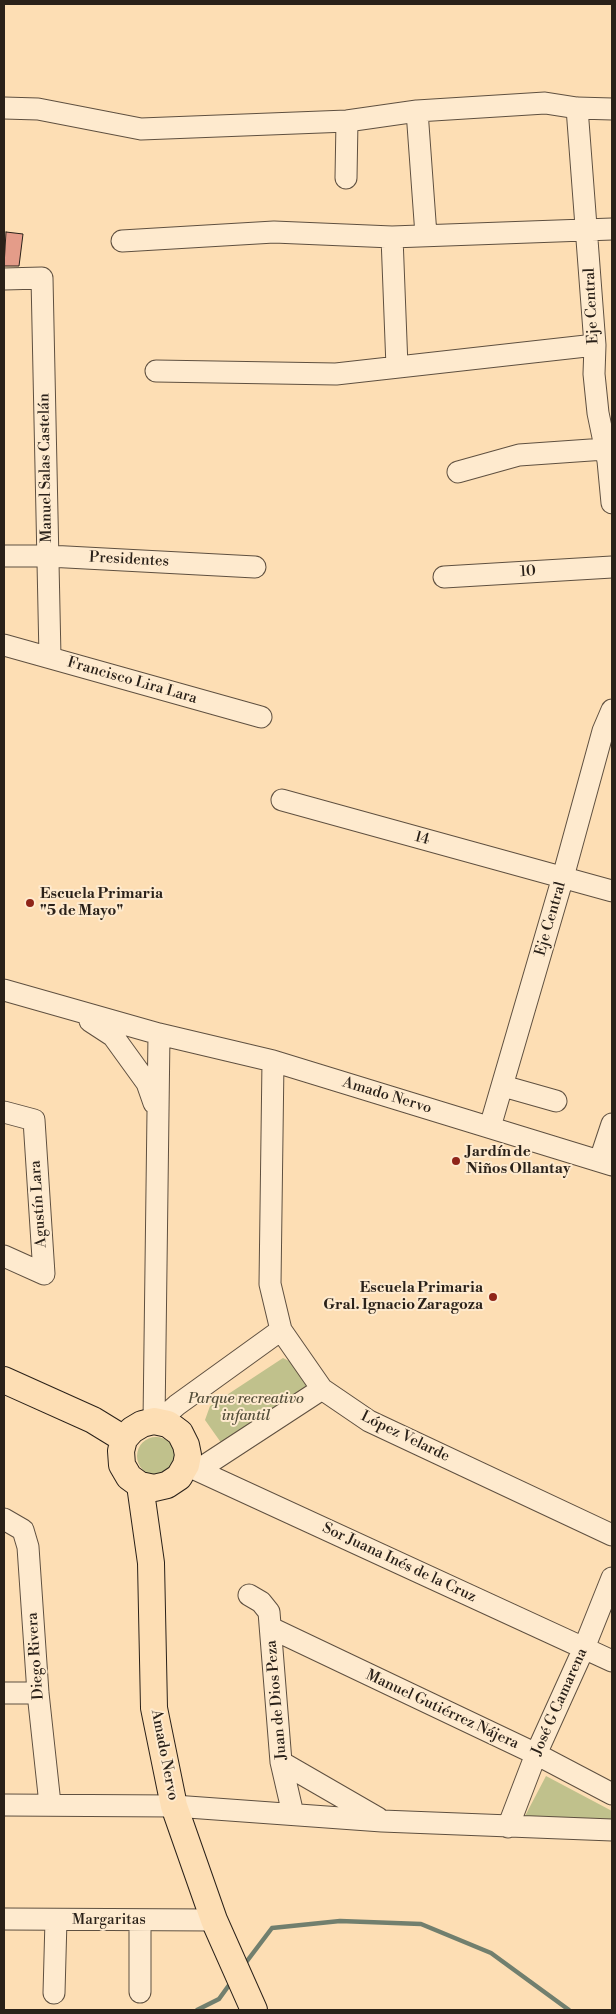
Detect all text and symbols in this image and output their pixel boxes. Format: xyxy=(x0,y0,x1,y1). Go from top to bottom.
street label: Eje Central xyxy=(581,267,603,345)
street label: Manuel Salas Castelán xyxy=(36,393,56,543)
street label: Presidentes xyxy=(89,549,169,571)
street label: 10 xyxy=(519,562,537,582)
street label: Francisco Lira Lara xyxy=(65,654,199,708)
street label: 14 xyxy=(413,828,431,850)
street label: Eje Central xyxy=(532,880,570,958)
place label: Escuela Primaria "5 de Mayo" xyxy=(40,885,163,920)
marker: Escuela Primaria "5 de Mayo" xyxy=(24,897,36,909)
street label: Amado Nervo xyxy=(340,1074,434,1118)
place label: Jardín de Niños Ollantay xyxy=(466,1143,570,1178)
marker: Jardín de Niños Ollantay xyxy=(450,1155,462,1167)
street label: Agustín Lara xyxy=(27,1160,51,1248)
place label: Escuela Primaria Gral. Ignacio Zaragoza xyxy=(323,1279,483,1314)
marker: Escuela Primaria Gral. Ignacio Zaragoza xyxy=(487,1291,499,1303)
park label: Parque recreativo infantil xyxy=(188,1390,304,1425)
street label: López Velarde xyxy=(358,1408,452,1466)
street label: Sor Juana Inés de la Cruz xyxy=(319,1519,479,1607)
street label: Diego Rivera xyxy=(24,1612,48,1700)
street label: Juan de Dios Peza xyxy=(263,1639,291,1761)
street label: José G Camarena xyxy=(528,1646,592,1758)
street label: Manuel Gutiérrez Nájera xyxy=(363,1667,521,1753)
street label: Amado Nervo xyxy=(146,1708,182,1802)
street label: Margaritas xyxy=(72,1911,146,1929)

